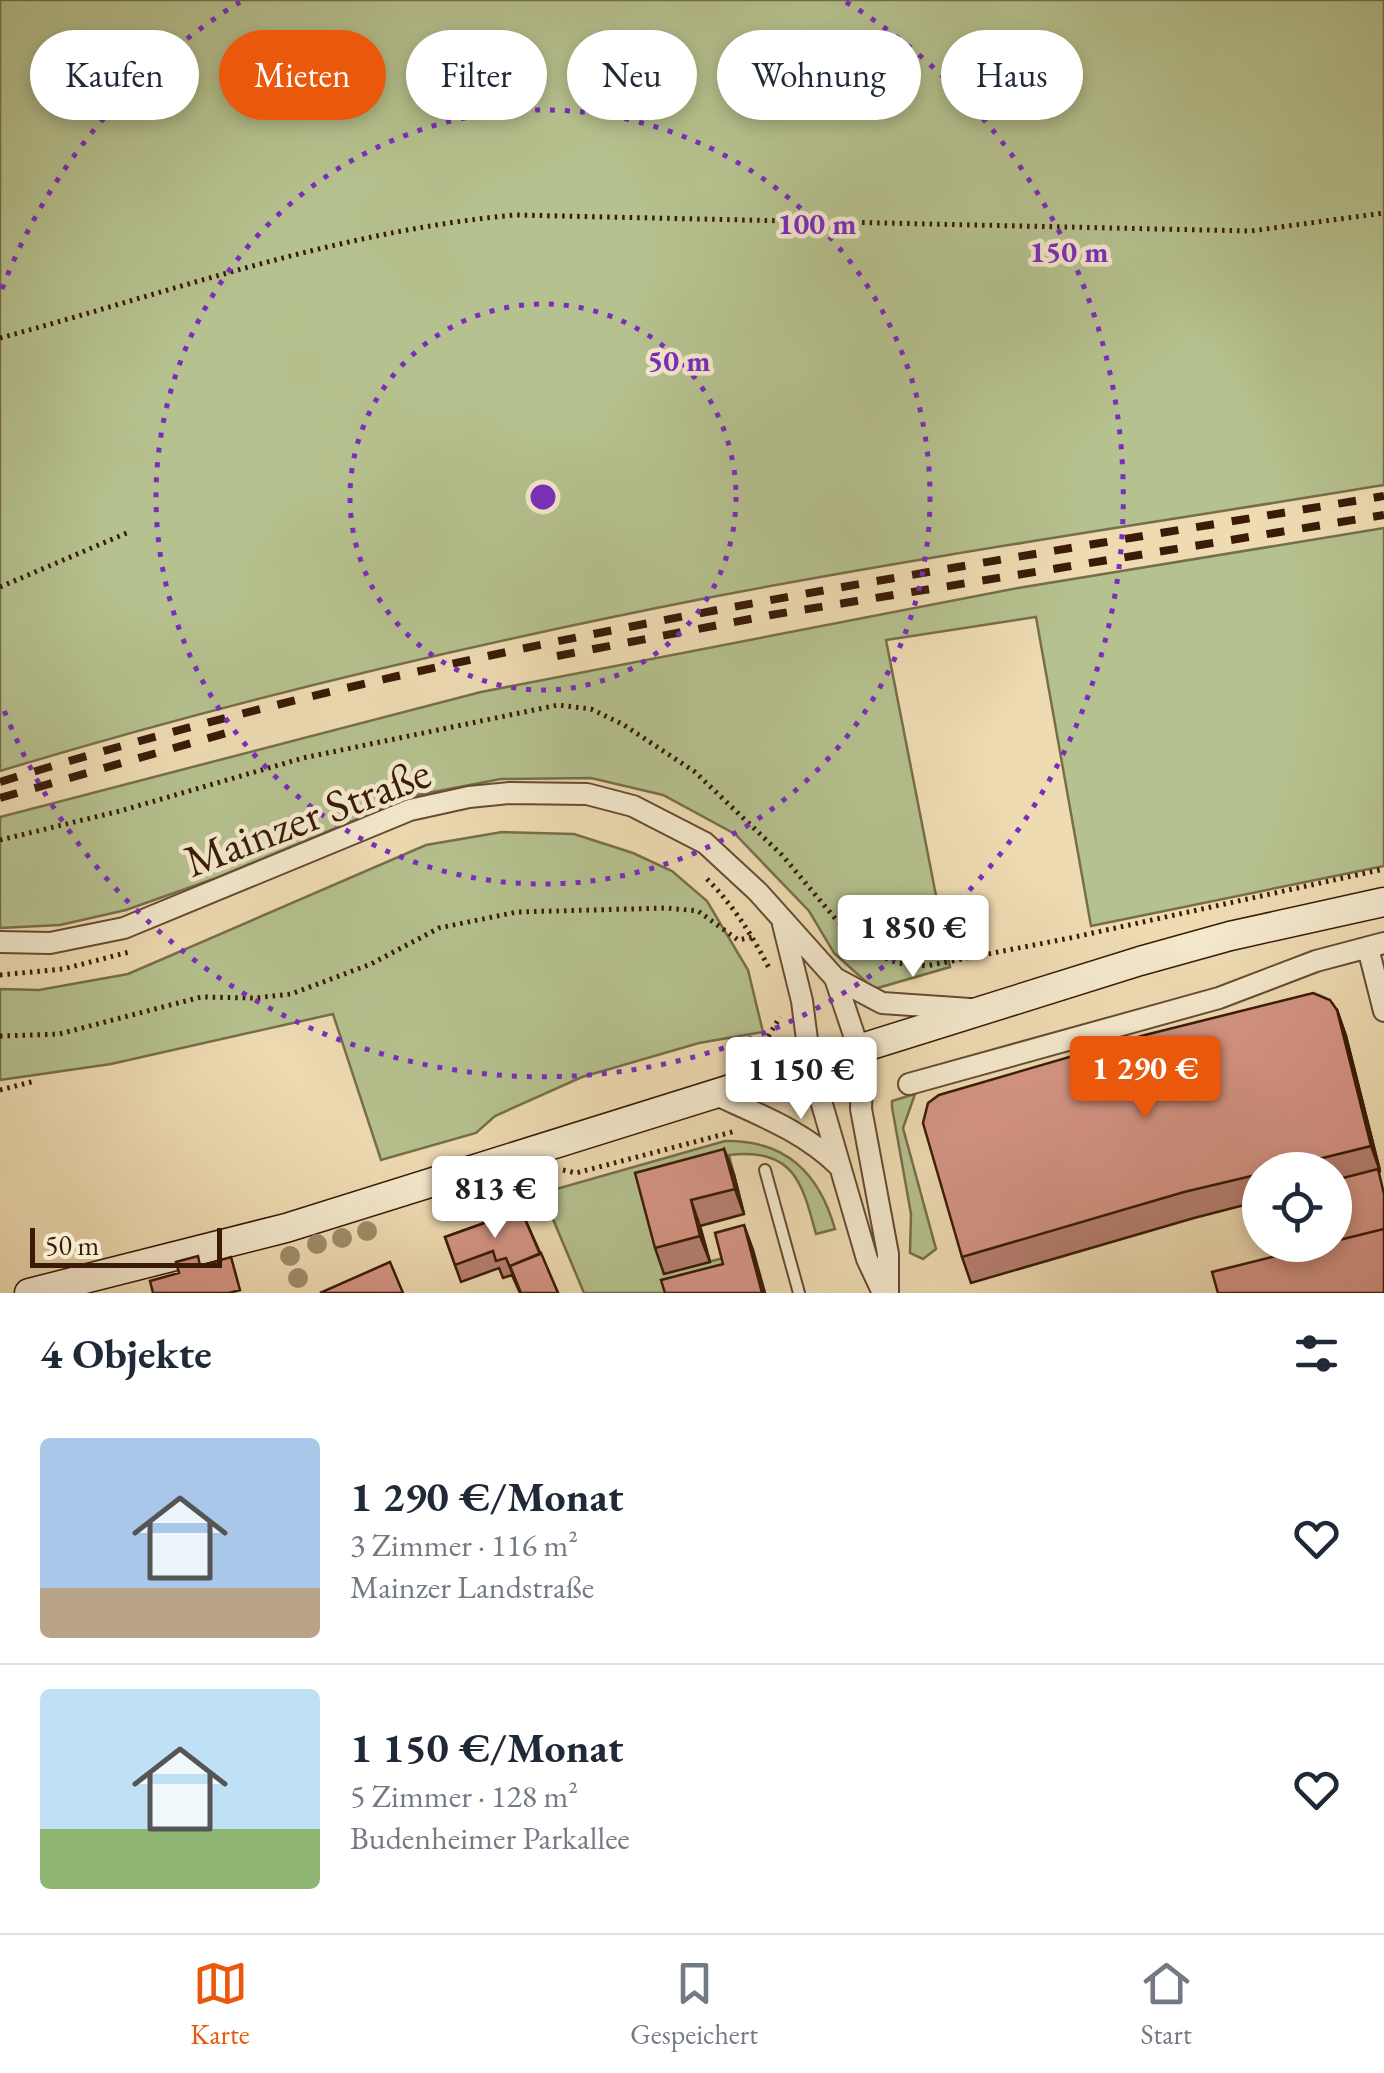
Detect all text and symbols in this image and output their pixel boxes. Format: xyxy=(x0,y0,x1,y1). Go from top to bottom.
chip: Kaufen xyxy=(30,30,199,120)
chip: Mieten xyxy=(219,30,386,120)
chip: Filter xyxy=(406,30,547,120)
chip: Neu xyxy=(567,30,697,120)
chip: Wohnung xyxy=(717,30,921,120)
chip: Haus xyxy=(941,30,1083,120)
text: 100 m xyxy=(778,204,856,243)
text: 150 m xyxy=(1030,232,1108,271)
text: 50 m xyxy=(647,341,711,380)
centre of rings xyxy=(525,479,561,515)
street label: Mainzer Straße xyxy=(176,742,438,890)
pin: 1 850 € xyxy=(821,895,1005,980)
text: 1 850 € xyxy=(860,906,966,948)
pin: 1 290 € xyxy=(1053,1036,1237,1121)
pin: 1 150 € xyxy=(709,1037,893,1122)
text: 1 290 € xyxy=(1092,1047,1198,1089)
text: 1 150 € xyxy=(748,1048,854,1090)
map controls xyxy=(1242,1152,1352,1262)
button: locate xyxy=(1242,1152,1352,1262)
pin: 813 € xyxy=(425,1156,565,1241)
text: 813 € xyxy=(454,1167,536,1209)
scale bar xyxy=(30,1223,222,1268)
text: 50 m xyxy=(45,1227,99,1263)
text: 4 Objekte xyxy=(40,1326,212,1381)
icon: filters xyxy=(1289,1326,1344,1381)
text: 1 290 €/Monat xyxy=(350,1469,624,1524)
icon: home xyxy=(120,1478,240,1598)
icon: heart xyxy=(1289,1511,1344,1566)
text: 3 Zimmer · 116 m² xyxy=(350,1524,578,1566)
text: Mainzer Landstraße xyxy=(350,1566,594,1608)
text: 1 150 €/Monat xyxy=(350,1720,624,1775)
icon: home xyxy=(120,1729,240,1849)
icon: heart xyxy=(1289,1762,1344,1817)
text: 5 Zimmer · 128 m² xyxy=(350,1775,578,1817)
text: Budenheimer Parkallee xyxy=(350,1817,630,1859)
tab: Karte xyxy=(190,1956,250,2052)
tab: Gespeichert xyxy=(630,1956,758,2052)
tab: Start xyxy=(1139,1956,1194,2052)

